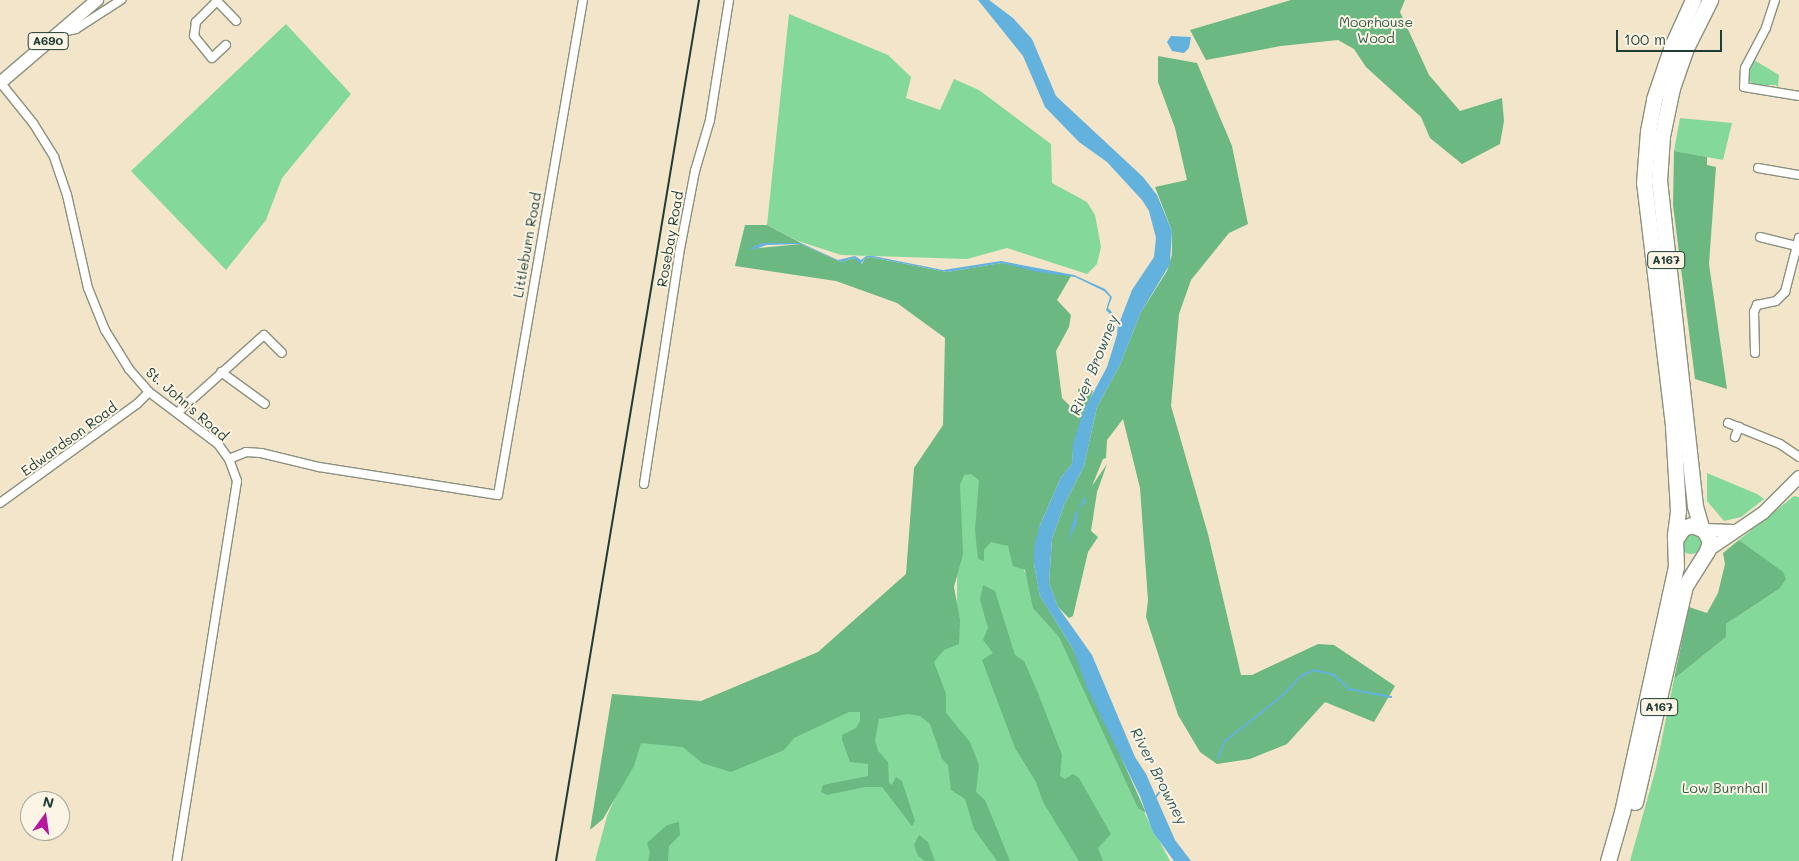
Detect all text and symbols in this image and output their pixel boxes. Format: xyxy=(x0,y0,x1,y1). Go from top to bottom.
park label: Moorhouse Wood xyxy=(1339,14,1413,46)
scale bar xyxy=(1619,20,1725,52)
text: 100 m xyxy=(1624,29,1666,49)
road number: A690 xyxy=(27,31,69,50)
street label: Rosebay Road xyxy=(653,190,687,288)
street label: Littleburn Road xyxy=(509,191,545,299)
road number: A167 xyxy=(1646,250,1686,270)
water label: River Browney xyxy=(1066,312,1122,418)
street label: St. John's Road xyxy=(142,364,232,444)
street label: Edwardson Road xyxy=(18,399,120,479)
road number: A167 xyxy=(1639,698,1679,716)
water label: River Browney xyxy=(1127,724,1191,828)
park label: Low Burnhall xyxy=(1682,780,1768,796)
north arrow xyxy=(20,791,70,841)
text: N xyxy=(41,791,56,812)

